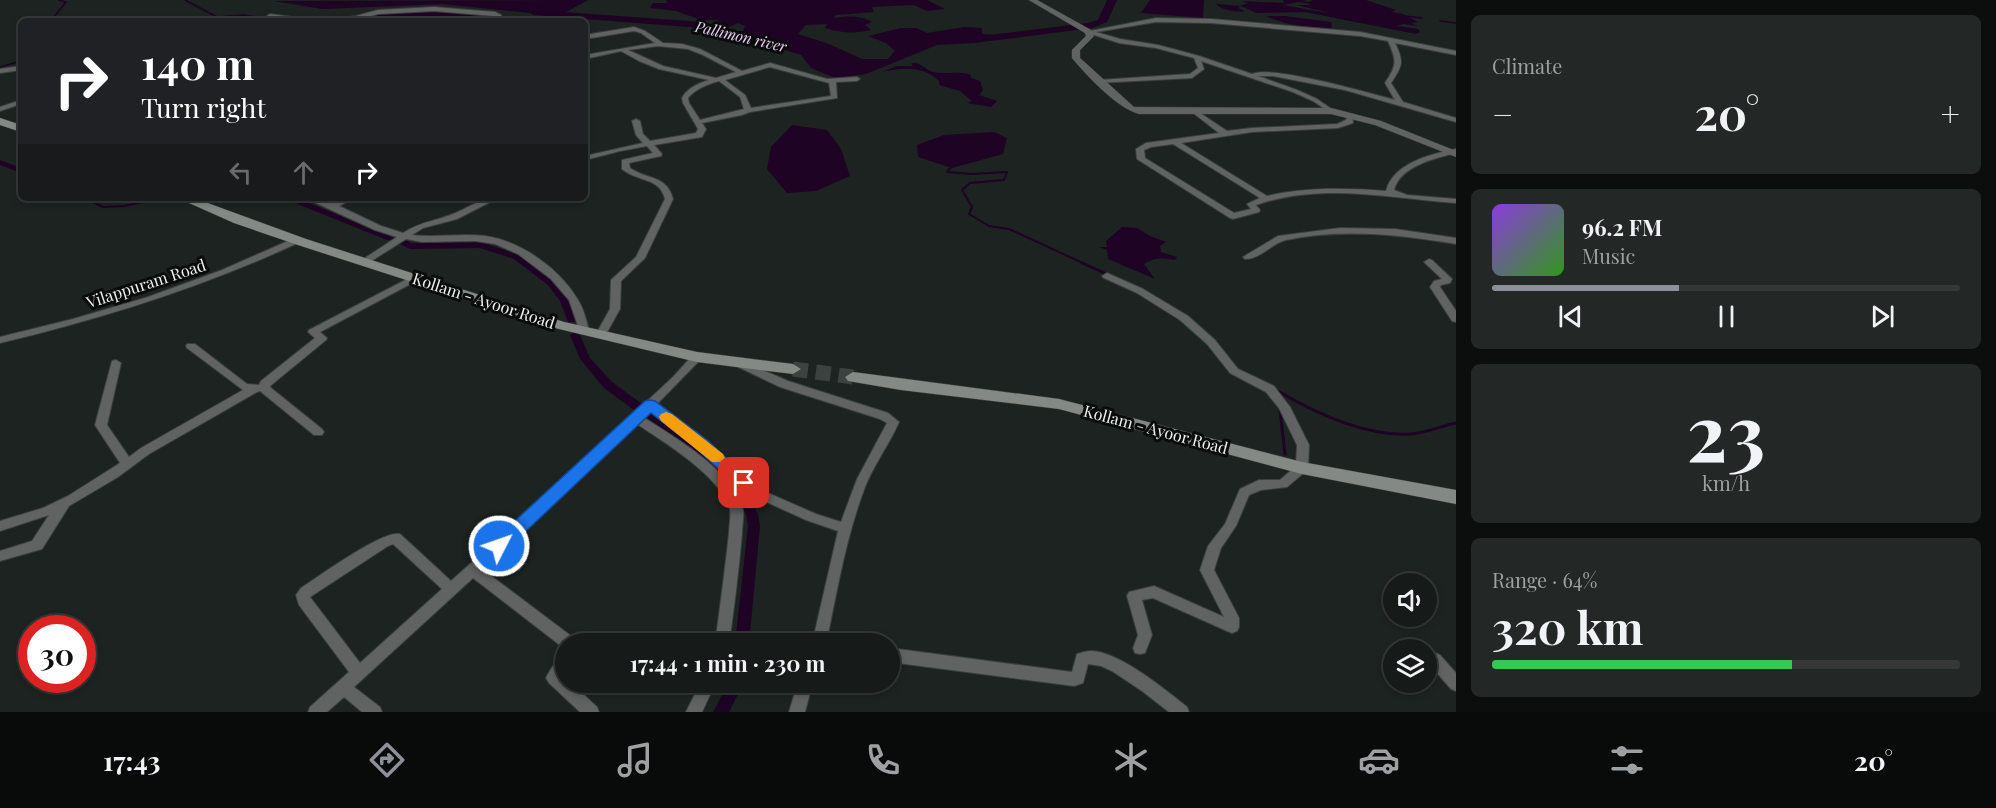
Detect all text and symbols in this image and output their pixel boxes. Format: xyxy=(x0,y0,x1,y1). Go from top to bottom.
water label: Pallimon river xyxy=(692,16,789,56)
text: 140 m xyxy=(141,35,254,91)
icon: right xyxy=(42,42,120,120)
text: Climate xyxy=(1492,52,1562,79)
text: 20° xyxy=(1695,82,1759,142)
text: Turn right xyxy=(141,89,266,125)
text: − xyxy=(1492,91,1513,135)
text: + xyxy=(1941,91,1960,135)
icon: left xyxy=(224,156,257,189)
icon: ahead xyxy=(287,156,320,189)
icon: right xyxy=(350,156,383,189)
text: 96.2 FM xyxy=(1582,212,1662,242)
text: Music xyxy=(1582,242,1635,269)
street label: Vilappuram Road xyxy=(83,254,208,313)
street label: Kollam - Ayoor Road xyxy=(410,267,558,333)
icon: previous xyxy=(1554,300,1587,333)
icon: pause xyxy=(1710,300,1743,333)
icon: next xyxy=(1866,300,1899,333)
text: 23 xyxy=(1687,378,1765,482)
street label: Kollam - Ayoor Road xyxy=(1082,400,1230,458)
pin xyxy=(718,457,769,508)
icon: arrive xyxy=(727,466,760,499)
text: km/h xyxy=(1702,469,1750,496)
position arrow xyxy=(467,514,531,578)
text: Range · 64% xyxy=(1492,566,1597,593)
map controls xyxy=(1383,573,1437,693)
button: sound xyxy=(1383,573,1437,627)
text: 320 km xyxy=(1492,596,1644,656)
speed limit sign: 30 xyxy=(18,615,96,693)
button: layers xyxy=(1383,639,1437,693)
text: 17:44 · 1 min · 230 m xyxy=(630,648,825,678)
icon: directions xyxy=(366,739,408,781)
icon: music xyxy=(614,739,656,781)
icon: phone xyxy=(862,739,904,781)
icon: climate xyxy=(1110,739,1152,781)
icon: car xyxy=(1358,739,1400,781)
icon: filters xyxy=(1606,739,1648,781)
text: 17:43 xyxy=(103,742,160,778)
text: 20° xyxy=(1854,742,1893,778)

